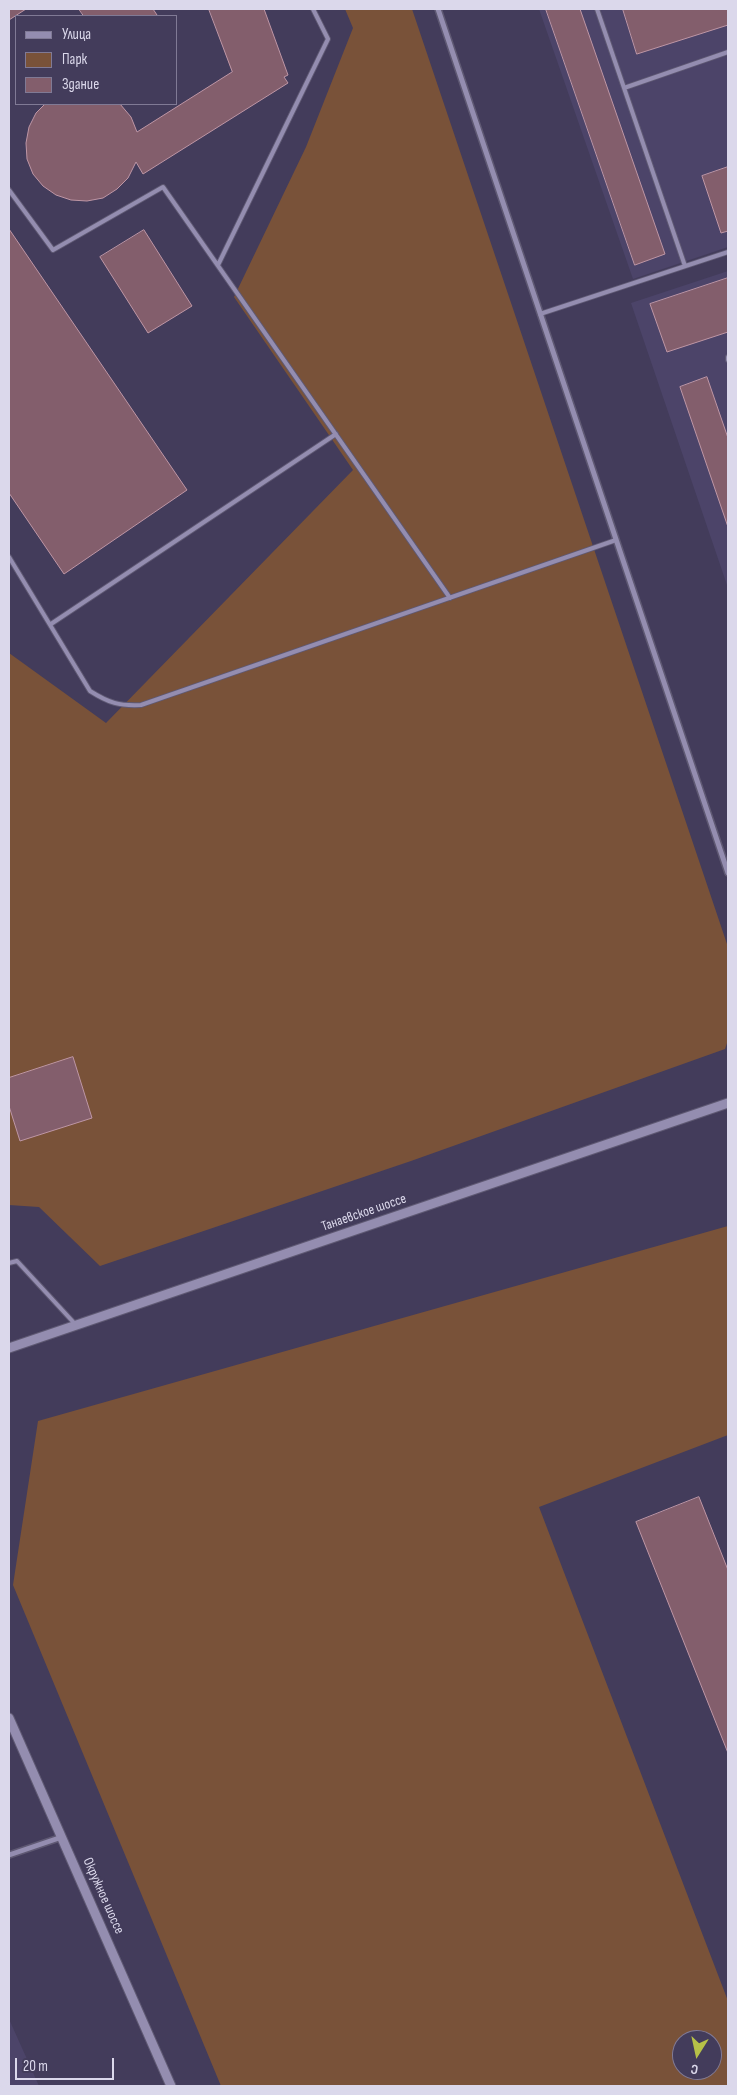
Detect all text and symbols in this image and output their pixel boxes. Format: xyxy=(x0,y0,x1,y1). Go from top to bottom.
legend xyxy=(15,15,178,105)
text: Улица xyxy=(62,25,91,44)
text: Парк xyxy=(62,50,87,69)
text: Здание xyxy=(62,75,99,94)
street label: Танаевское шоссе xyxy=(319,1191,409,1235)
street label: Окружное шоссе xyxy=(79,1855,127,1937)
north arrow xyxy=(672,2030,722,2080)
scale bar xyxy=(18,2048,116,2080)
text: 20 m xyxy=(23,2057,48,2076)
text: С xyxy=(689,2060,699,2078)

